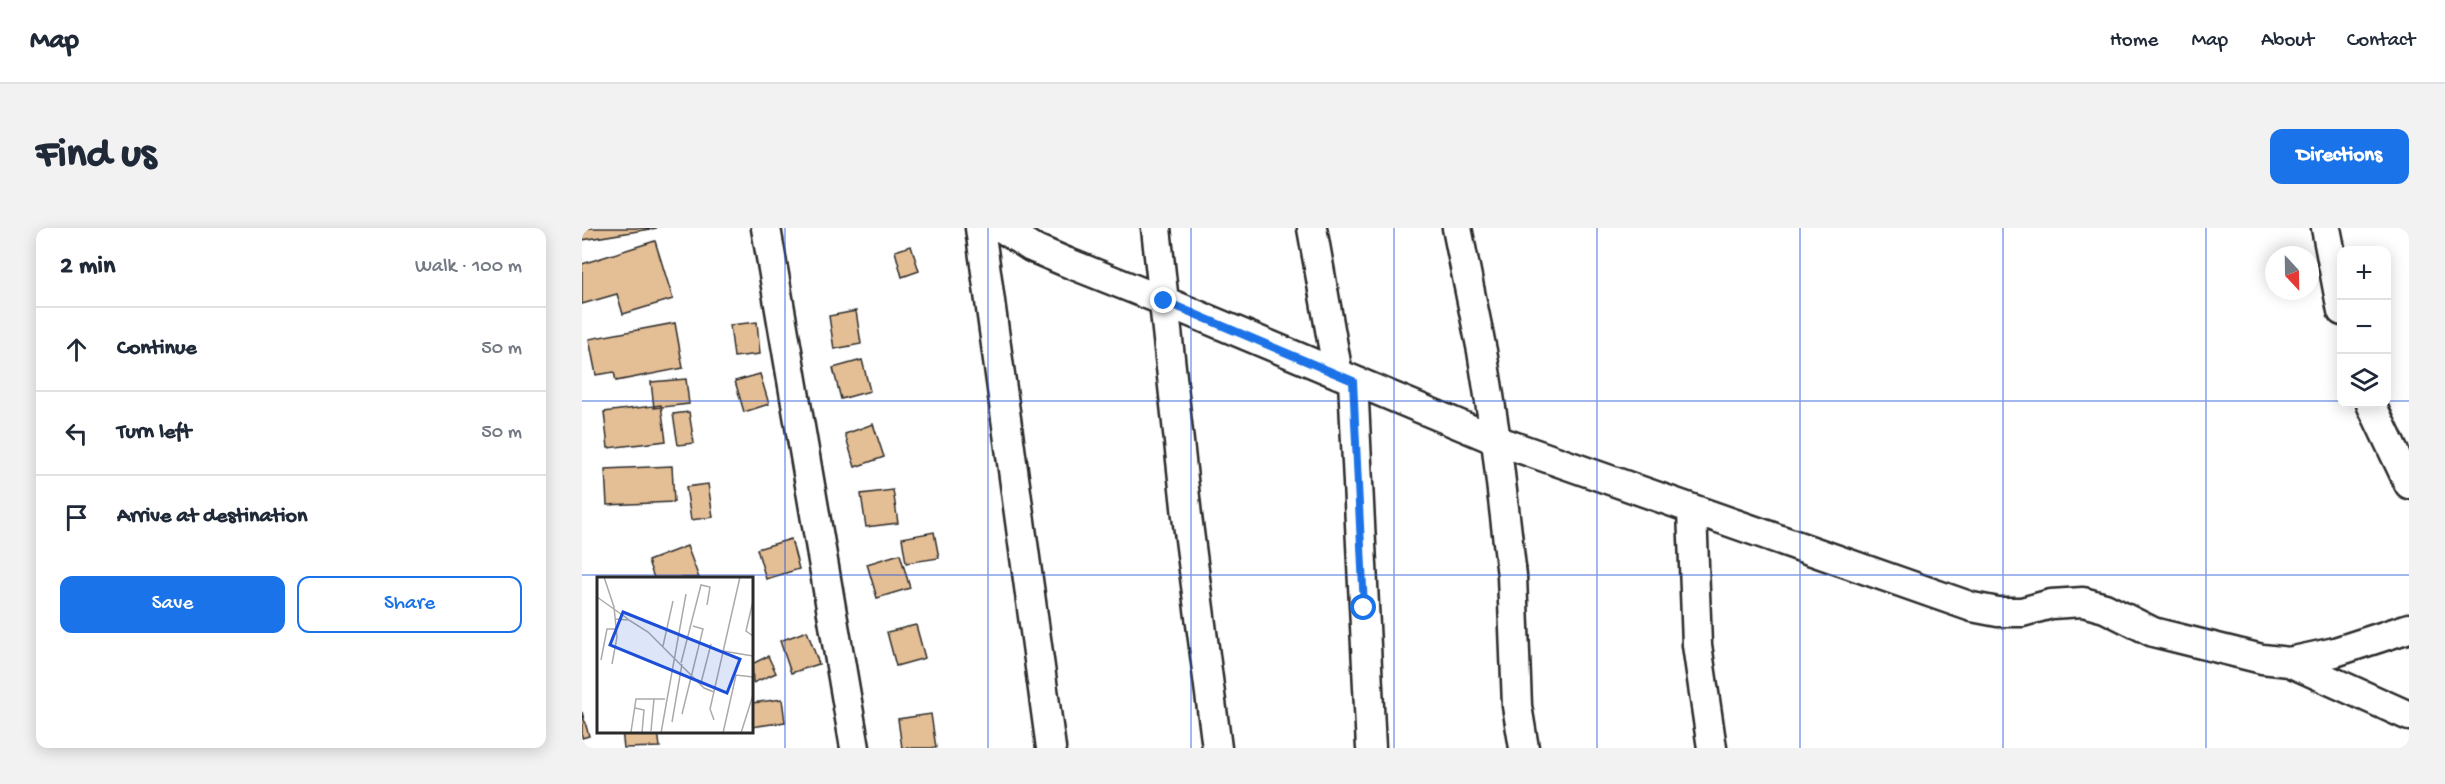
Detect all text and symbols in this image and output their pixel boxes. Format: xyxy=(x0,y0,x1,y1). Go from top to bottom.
text: Map xyxy=(30,25,79,58)
text: Home xyxy=(2110,29,2158,54)
text: Map xyxy=(2191,29,2228,54)
text: About xyxy=(2261,29,2314,54)
text: Contact xyxy=(2347,29,2415,54)
button: Directions xyxy=(2270,129,2409,184)
text: Find us xyxy=(36,132,156,181)
north arrow xyxy=(2265,246,2319,300)
map controls xyxy=(2337,246,2391,408)
button: + xyxy=(2337,246,2391,300)
text: 2 min xyxy=(60,252,115,283)
text: Walk · 100 m xyxy=(415,256,522,279)
route end xyxy=(1150,287,1176,313)
button: − xyxy=(2337,300,2391,354)
icon: ahead xyxy=(60,333,93,366)
text: Continue xyxy=(117,336,197,362)
text: 50 m xyxy=(481,338,522,361)
button: layers xyxy=(2337,354,2391,408)
icon: left xyxy=(60,417,93,450)
text: Turn left xyxy=(117,420,191,446)
text: 50 m xyxy=(481,422,522,445)
icon: arrive xyxy=(60,501,93,534)
text: Arrive at destination xyxy=(117,504,307,530)
button: Save xyxy=(60,576,285,633)
button: Share xyxy=(297,576,522,633)
inset map xyxy=(597,577,753,733)
route start xyxy=(1350,594,1376,620)

